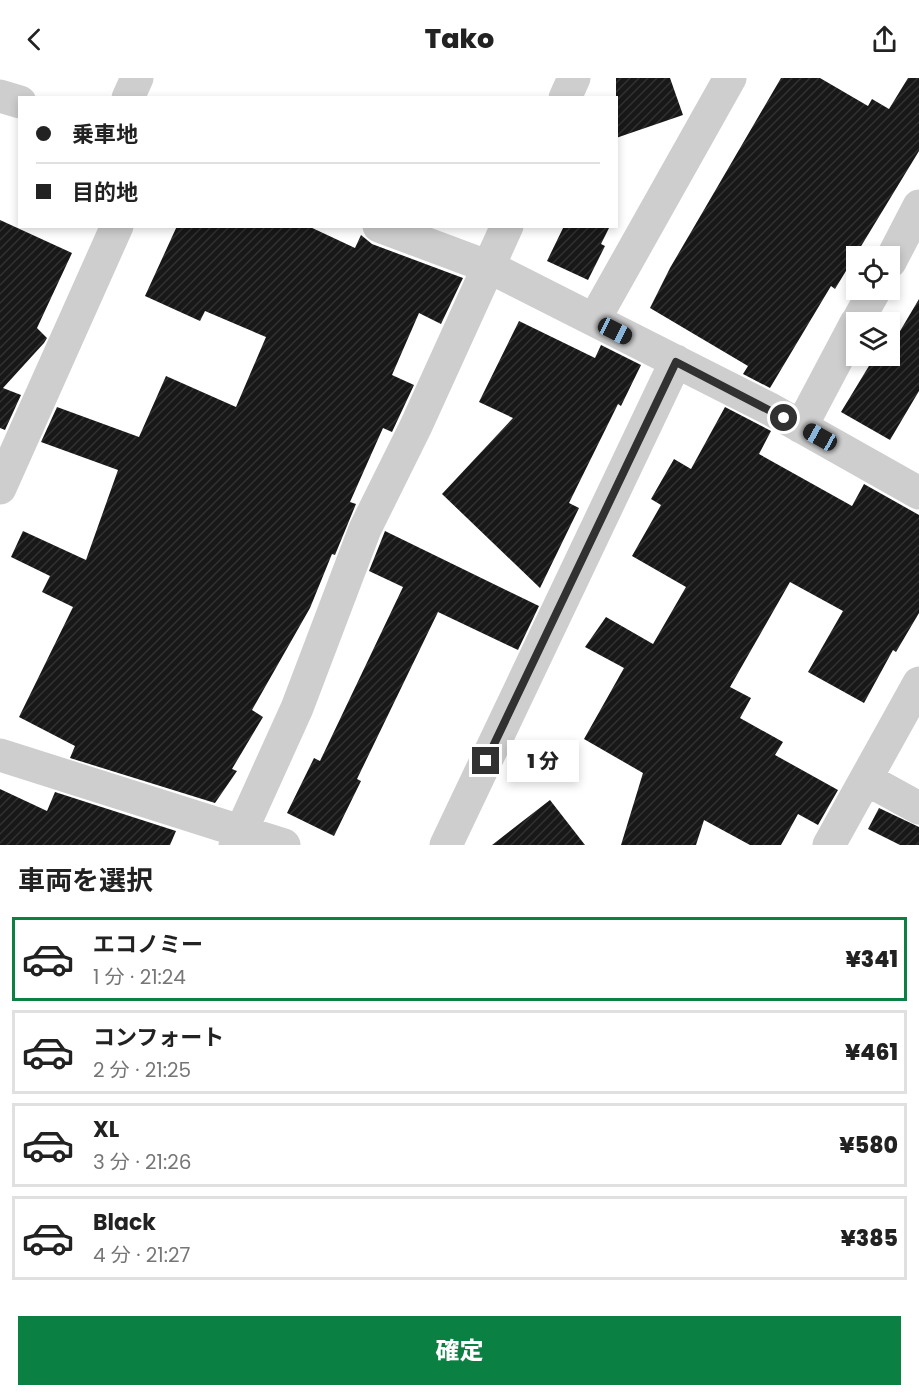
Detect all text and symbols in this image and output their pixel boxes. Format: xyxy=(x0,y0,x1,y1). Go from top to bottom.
text: Tako xyxy=(425,20,494,57)
icon: back xyxy=(18,23,51,56)
icon: share xyxy=(868,23,901,56)
text: 乗車地 xyxy=(72,119,138,150)
text: 目的地 xyxy=(72,177,138,208)
map controls xyxy=(846,246,900,366)
button: locate xyxy=(846,246,900,300)
button: layers xyxy=(846,312,900,366)
car xyxy=(595,315,635,347)
route start xyxy=(770,404,797,431)
car xyxy=(800,420,840,454)
callout: 1 分 xyxy=(507,740,579,782)
route end xyxy=(472,747,499,774)
text: 1 分 xyxy=(527,747,559,775)
text: 車両を選択 xyxy=(18,862,153,899)
text: エコノミー xyxy=(93,929,203,960)
icon: car xyxy=(21,932,75,986)
text: ¥341 xyxy=(845,944,898,975)
text: 1 分 · 21:24 xyxy=(93,963,186,991)
text: コンフォート xyxy=(93,1022,224,1053)
icon: car xyxy=(21,1025,75,1079)
text: ¥461 xyxy=(845,1037,898,1068)
text: 2 分 · 21:25 xyxy=(93,1056,191,1084)
text: XL xyxy=(93,1114,119,1145)
icon: car xyxy=(21,1118,75,1172)
text: ¥580 xyxy=(839,1130,898,1161)
text: 3 分 · 21:26 xyxy=(93,1148,191,1176)
text: Black xyxy=(93,1207,156,1238)
icon: car xyxy=(21,1211,75,1265)
text: ¥385 xyxy=(840,1223,898,1254)
text: 4 分 · 21:27 xyxy=(93,1241,190,1269)
button: 確定 xyxy=(18,1316,901,1385)

